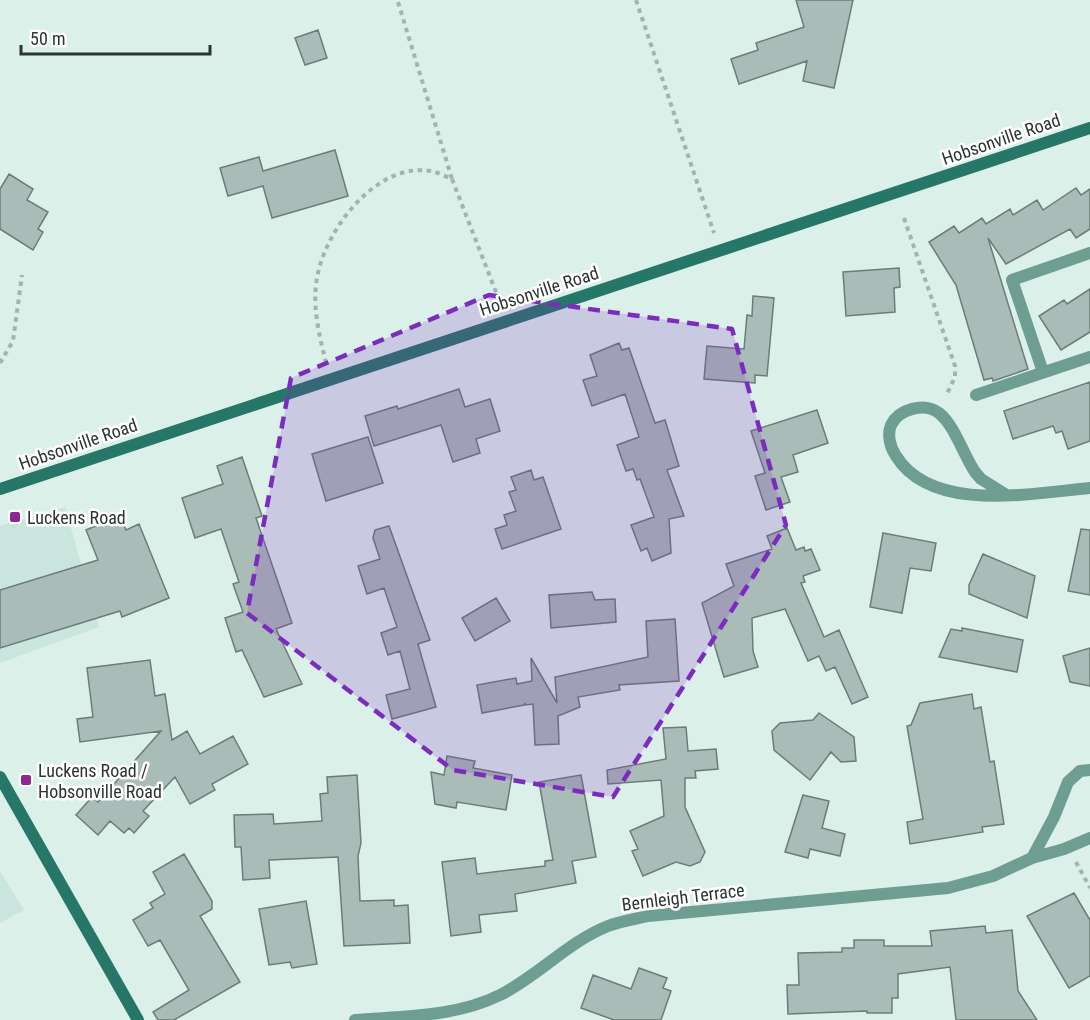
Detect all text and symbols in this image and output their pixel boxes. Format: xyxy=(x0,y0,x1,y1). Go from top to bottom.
scale bar xyxy=(21,18,210,56)
text: 50 m xyxy=(30,28,65,49)
street label: Hobsonville Road xyxy=(939,109,1063,169)
street label: Hobsonville Road xyxy=(477,262,601,320)
street label: Hobsonville Road xyxy=(16,414,140,474)
place label: Luckens Road xyxy=(27,507,126,528)
marker: Luckens Road xyxy=(8,510,22,524)
place label: Luckens Road / Hobsonville Road xyxy=(38,760,162,802)
marker: Luckens Road / Hobsonville Road xyxy=(19,773,33,787)
street label: Bernleigh Terrace xyxy=(620,879,746,915)

